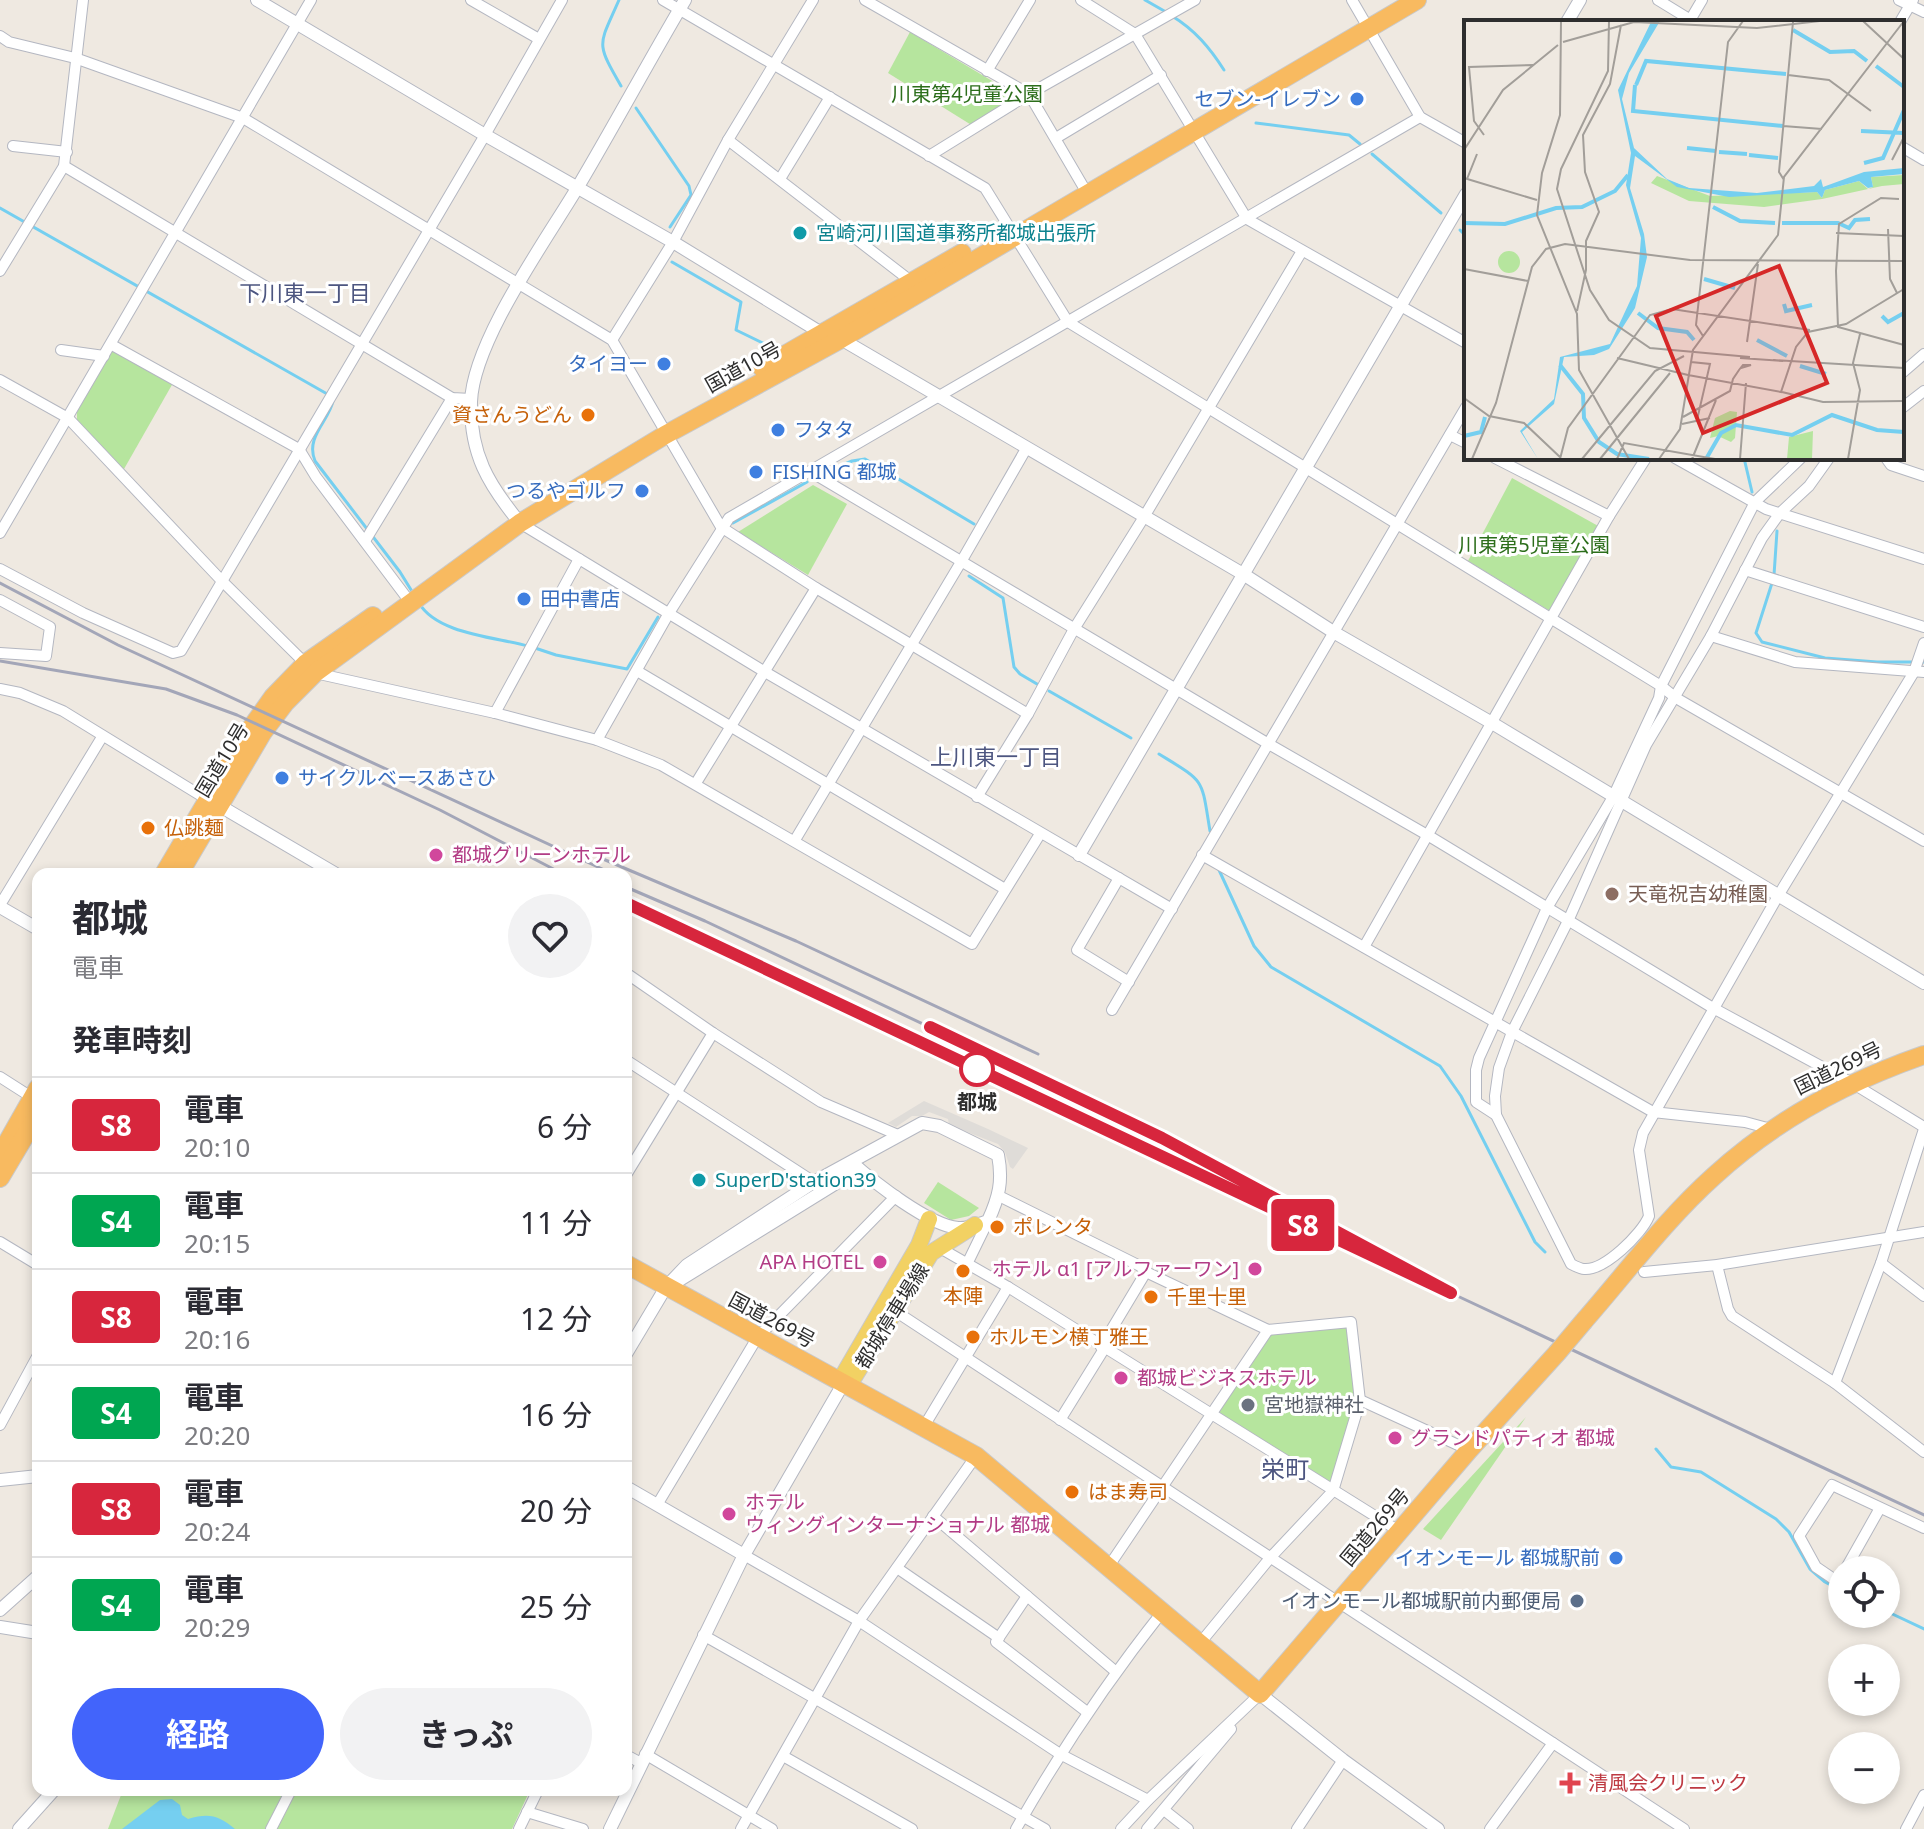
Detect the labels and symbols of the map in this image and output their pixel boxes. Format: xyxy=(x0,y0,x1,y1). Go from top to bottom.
inset map xyxy=(1464,20,1904,460)
park label: 川東第4児童公園 xyxy=(891,80,1043,107)
place label: セブン-イレブン xyxy=(1195,85,1341,112)
marker: セブン-イレブン xyxy=(1348,90,1366,108)
place label: 宮崎河川国道事務所都城出張所 xyxy=(816,219,1096,246)
marker: 宮崎河川国道事務所都城出張所 xyxy=(791,224,809,242)
district label: 下川東一丁目 xyxy=(239,277,371,307)
street label: 国道10号 xyxy=(700,335,786,398)
place label: タイヨー xyxy=(568,350,648,377)
marker: タイヨー xyxy=(655,355,673,373)
place label: 資さんうどん xyxy=(452,401,572,428)
marker: 資さんうどん xyxy=(579,406,597,424)
place label: フタタ xyxy=(794,416,854,443)
marker: フタタ xyxy=(769,421,787,439)
place label: FISHING 都城 xyxy=(772,458,897,485)
marker: FISHING 都城 xyxy=(747,463,765,481)
place label: つるやゴルフ xyxy=(506,477,626,504)
marker: つるやゴルフ xyxy=(633,482,651,500)
park label: 川東第5児童公園 xyxy=(1458,531,1610,558)
place label: 田中書店 xyxy=(540,585,620,612)
marker: 田中書店 xyxy=(515,590,533,608)
street label: 国道10号 xyxy=(189,717,254,802)
district label: 上川東一丁目 xyxy=(930,741,1062,771)
place label: サイクルベースあさひ xyxy=(298,764,496,791)
marker: サイクルベースあさひ xyxy=(273,769,291,787)
place label: 仏跳麺 xyxy=(164,814,224,841)
marker: 仏跳麺 xyxy=(139,819,157,837)
place label: 都城グリーンホテル xyxy=(452,841,631,868)
marker: 都城グリーンホテル xyxy=(427,846,445,864)
place label: 天竜祝吉幼稚園 xyxy=(1628,880,1768,907)
marker: 天竜祝吉幼稚園 xyxy=(1603,885,1621,903)
street label: 国道269号 xyxy=(1789,1035,1886,1100)
marker: 都城 xyxy=(960,1052,994,1086)
place label: 都城 xyxy=(957,1088,997,1115)
place label: SuperD'station39 xyxy=(715,1166,876,1193)
marker: SuperD'station39 xyxy=(690,1171,708,1189)
line badge: S8 xyxy=(1267,1199,1339,1251)
place label: ポレンタ xyxy=(1013,1213,1093,1240)
marker: ポレンタ xyxy=(988,1218,1006,1236)
place label: APA HOTEL xyxy=(760,1248,864,1275)
marker: APA HOTEL xyxy=(871,1253,889,1271)
place label: ホテル α1 [アルファーワン] xyxy=(992,1255,1239,1282)
street label: 都城停車場線 xyxy=(848,1258,935,1374)
marker: ホテル α1 [アルファーワン] xyxy=(1246,1260,1264,1278)
marker: 本陣 xyxy=(954,1262,972,1280)
place label: 本陣 xyxy=(943,1282,983,1309)
place label: 千里十里 xyxy=(1167,1283,1247,1310)
street label: 国道269号 xyxy=(724,1285,820,1354)
marker: 千里十里 xyxy=(1142,1288,1160,1306)
place label: ホルモン横丁雅王 xyxy=(989,1323,1149,1350)
marker: ホルモン横丁雅王 xyxy=(964,1328,982,1346)
place label: 都城ビジネスホテル xyxy=(1137,1364,1317,1391)
marker: 都城ビジネスホテル xyxy=(1112,1369,1130,1387)
place label: 宮地嶽神社 xyxy=(1264,1391,1364,1418)
marker: 宮地嶽神社 xyxy=(1239,1396,1257,1414)
place label: グランドパティオ 都城 xyxy=(1411,1424,1615,1451)
marker: グランドパティオ 都城 xyxy=(1386,1429,1404,1447)
district label: 栄町 xyxy=(1261,1452,1309,1485)
place label: はま寿司 xyxy=(1088,1478,1168,1505)
street label: 国道269号 xyxy=(1334,1482,1415,1571)
marker: はま寿司 xyxy=(1063,1483,1081,1501)
place label: ホテル ウィングインターナショナル 都城 xyxy=(745,1488,1050,1538)
marker: ホテル ウィングインターナショナル 都城 xyxy=(720,1505,738,1523)
place label: イオンモール 都城駅前 xyxy=(1395,1544,1600,1571)
marker: イオンモール 都城駅前 xyxy=(1607,1549,1625,1567)
place label: イオンモール都城駅前内郵便局 xyxy=(1281,1587,1561,1614)
marker: イオンモール都城駅前内郵便局 xyxy=(1568,1592,1586,1610)
place label: 清風会クリニック xyxy=(1588,1769,1748,1796)
marker: 清風会クリニック xyxy=(1559,1772,1581,1794)

